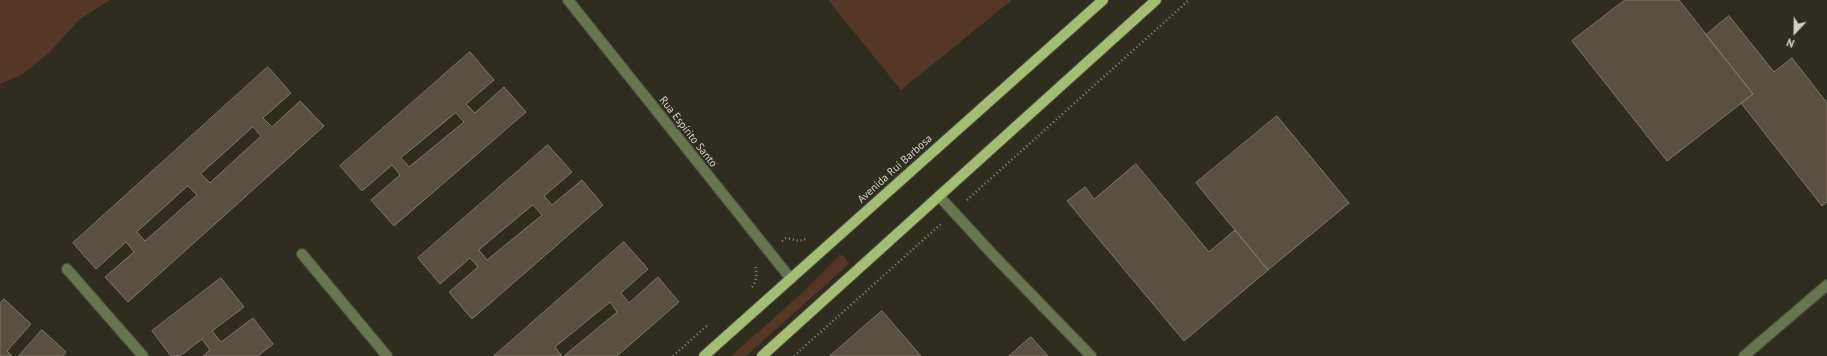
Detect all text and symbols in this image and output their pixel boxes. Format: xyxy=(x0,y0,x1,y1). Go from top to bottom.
north arrow xyxy=(1775,12,1815,52)
text: N xyxy=(1785,35,1796,51)
street label: Rua Espírito Santo xyxy=(656,94,720,170)
street label: Avenida Rui Barbosa xyxy=(855,132,935,206)

